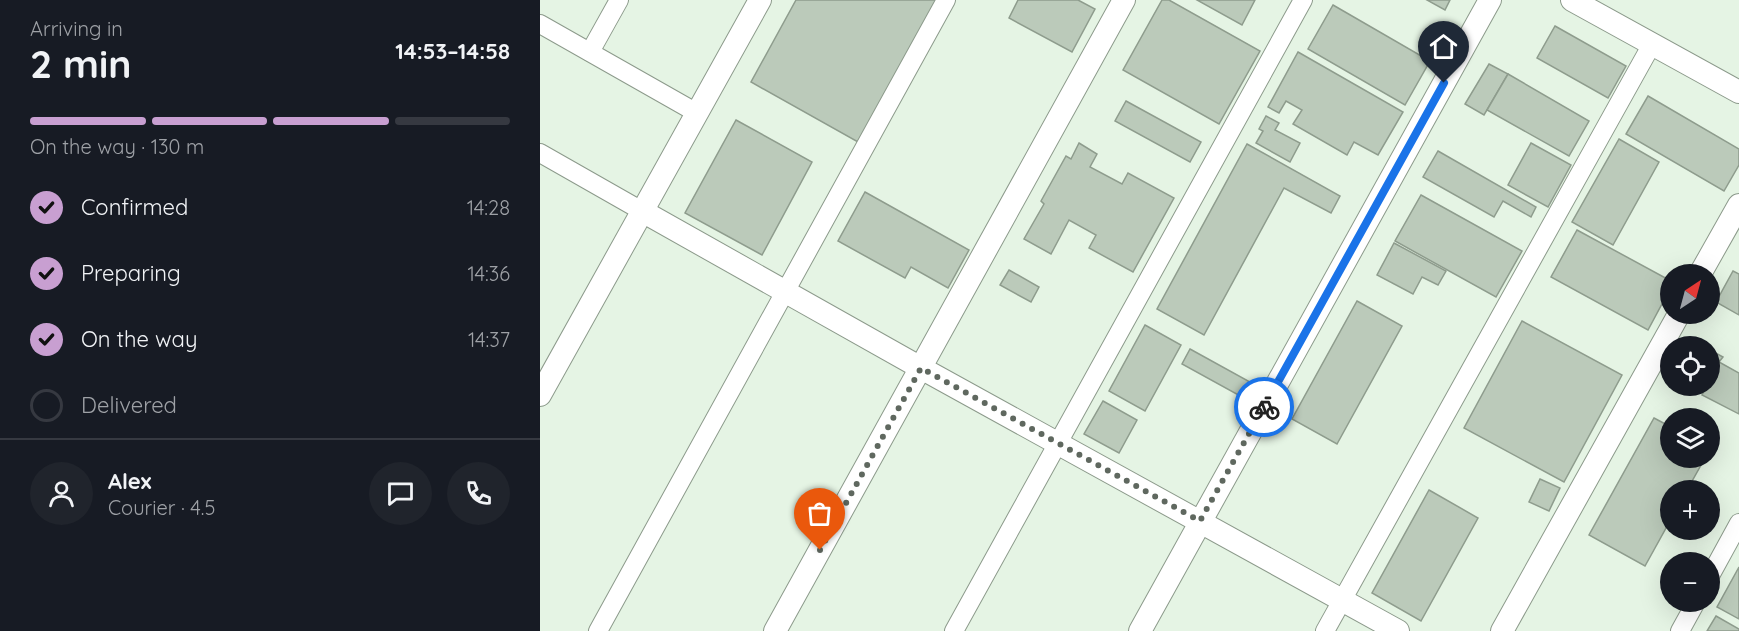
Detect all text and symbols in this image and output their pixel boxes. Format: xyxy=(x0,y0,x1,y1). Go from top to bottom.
text: Arriving in xyxy=(30,16,123,41)
pin xyxy=(1418,21,1469,83)
icon: home xyxy=(1427,30,1460,63)
text: 14:53–14:58 xyxy=(395,37,510,65)
text: 2 min xyxy=(30,39,132,88)
text: On the way · 130 m xyxy=(30,134,204,159)
icon: check xyxy=(30,191,63,224)
text: Confirmed xyxy=(81,193,188,221)
text: 14:28 xyxy=(467,195,510,220)
icon: check xyxy=(30,257,63,290)
text: Preparing xyxy=(81,259,181,287)
text: 14:36 xyxy=(467,261,510,286)
north arrow xyxy=(1660,264,1720,324)
map controls xyxy=(1660,264,1720,612)
icon: check xyxy=(30,323,63,356)
text: On the way xyxy=(81,325,197,353)
text: 14:37 xyxy=(468,327,510,352)
button: locate xyxy=(1660,336,1720,396)
courier xyxy=(1234,377,1294,437)
text: Delivered xyxy=(81,391,177,419)
icon: bike xyxy=(1248,391,1281,424)
button: layers xyxy=(1660,408,1720,468)
button: person xyxy=(30,462,93,525)
button: chat xyxy=(369,462,432,525)
button: phone xyxy=(447,462,510,525)
text: Alex xyxy=(108,467,151,495)
button: + xyxy=(1660,480,1720,540)
pin xyxy=(794,488,845,550)
text: Courier · 4.5 xyxy=(108,495,215,520)
icon: bag xyxy=(803,497,836,530)
button: − xyxy=(1660,552,1720,612)

